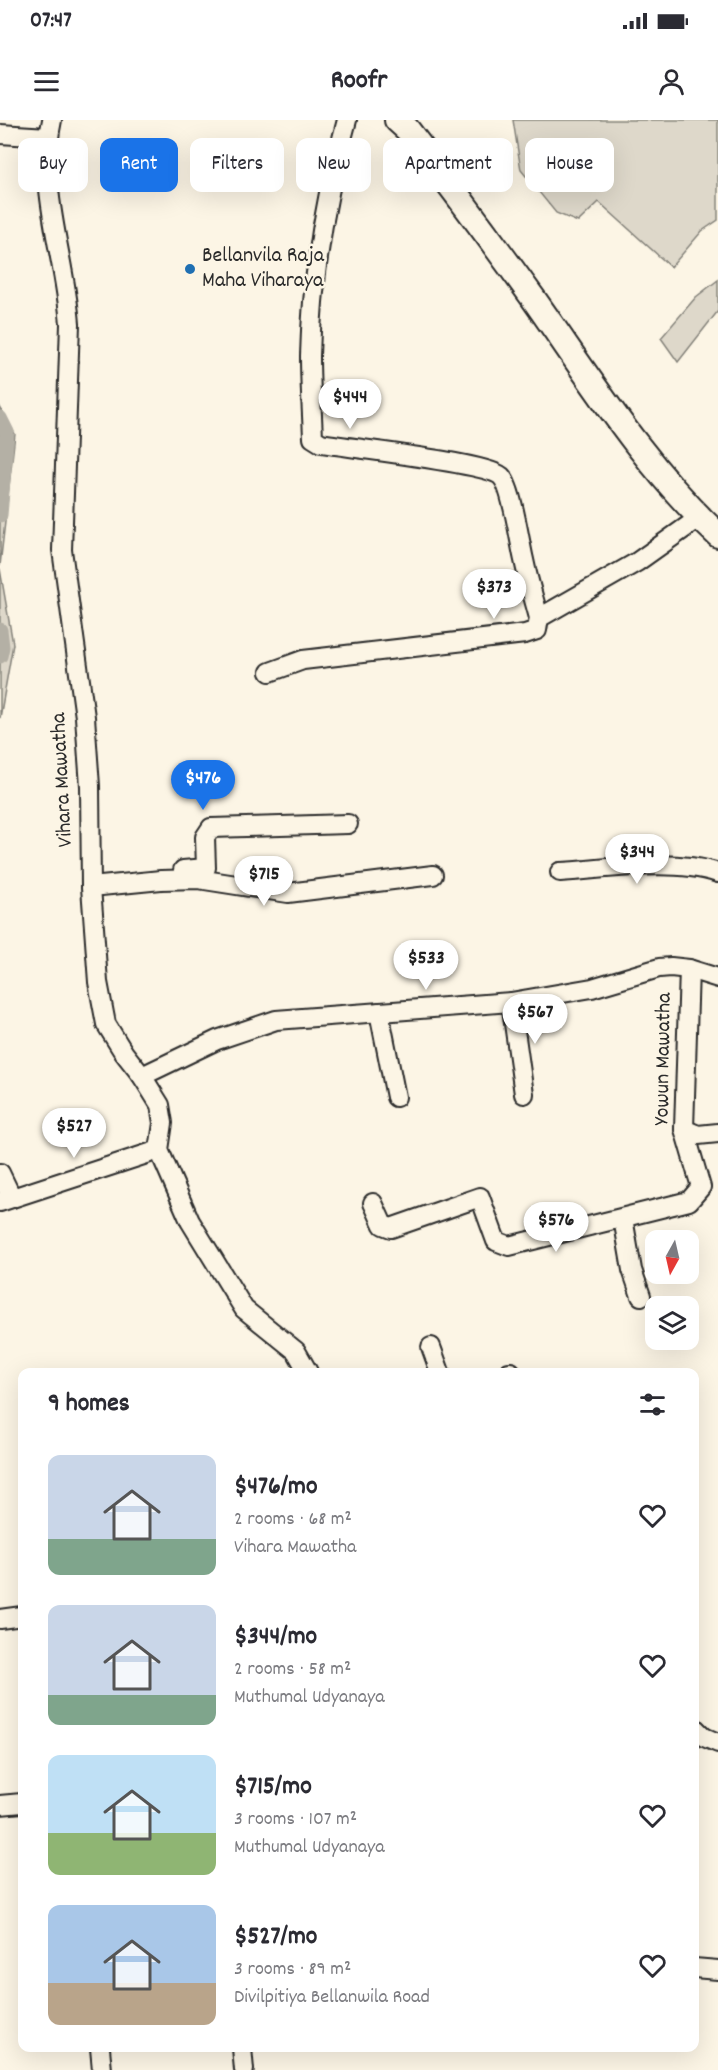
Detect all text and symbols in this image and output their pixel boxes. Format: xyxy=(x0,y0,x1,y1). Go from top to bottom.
text: 07:47 xyxy=(30,6,72,37)
text: Roofr xyxy=(331,62,387,101)
icon: menu xyxy=(30,65,63,98)
icon: person xyxy=(655,65,688,98)
chip: Buy xyxy=(18,138,88,192)
chip: Rent xyxy=(100,138,178,192)
chip: Filters xyxy=(190,138,284,192)
chip: New xyxy=(296,138,371,192)
chip: Apartment xyxy=(383,138,513,192)
chip: House xyxy=(525,138,614,192)
place label: Bellanvila Raja Maha Viharaya xyxy=(202,241,325,297)
marker: Bellanvila Raja Maha Viharaya xyxy=(183,262,197,276)
pin: $444 xyxy=(314,379,386,430)
text: $444 xyxy=(332,384,368,412)
pin: $373 xyxy=(458,569,530,620)
text: $373 xyxy=(476,574,512,602)
street label: Vihara Mawatha xyxy=(44,711,82,848)
pin: $476 xyxy=(167,760,239,811)
text: $476 xyxy=(185,765,221,793)
pin: $344 xyxy=(601,834,673,885)
text: $344 xyxy=(619,839,655,867)
pin: $715 xyxy=(228,856,300,907)
text: $715 xyxy=(248,861,280,889)
pin: $533 xyxy=(390,940,462,991)
text: $533 xyxy=(407,945,445,973)
street label: Yowun Mawatha xyxy=(647,992,681,1126)
pin: $567 xyxy=(499,994,571,1045)
text: $567 xyxy=(517,999,553,1027)
pin: $527 xyxy=(38,1108,110,1159)
text: $527 xyxy=(56,1113,92,1141)
pin: $576 xyxy=(520,1202,592,1253)
text: $576 xyxy=(538,1207,574,1235)
north arrow xyxy=(645,1230,699,1284)
map controls xyxy=(645,1230,699,1350)
button: layers xyxy=(645,1296,699,1350)
text: 9 homes xyxy=(48,1386,130,1423)
icon: filters xyxy=(636,1388,669,1421)
text: $476/mo xyxy=(234,1469,318,1506)
icon: home xyxy=(96,1479,168,1551)
icon: heart xyxy=(636,1499,669,1532)
text: 2 rooms · 68 m² xyxy=(234,1506,352,1534)
text: Vihara Mawatha xyxy=(234,1534,356,1562)
text: $344/mo xyxy=(234,1619,317,1656)
icon: home xyxy=(96,1629,168,1701)
icon: heart xyxy=(636,1649,669,1682)
text: 2 rooms · 58 m² xyxy=(234,1656,351,1684)
text: Muthumal Udyanaya xyxy=(234,1684,385,1712)
text: $715/mo xyxy=(234,1769,312,1806)
icon: home xyxy=(96,1779,168,1851)
icon: heart xyxy=(636,1799,669,1832)
text: 3 rooms · 107 m² xyxy=(234,1806,357,1834)
text: Muthumal Udyanaya xyxy=(234,1834,385,1862)
text: $527/mo xyxy=(234,1919,317,1956)
icon: home xyxy=(96,1929,168,2001)
icon: heart xyxy=(636,1949,669,1982)
text: 3 rooms · 89 m² xyxy=(234,1956,351,1984)
text: Divilpitiya Bellanwila Road xyxy=(234,1984,430,2012)

